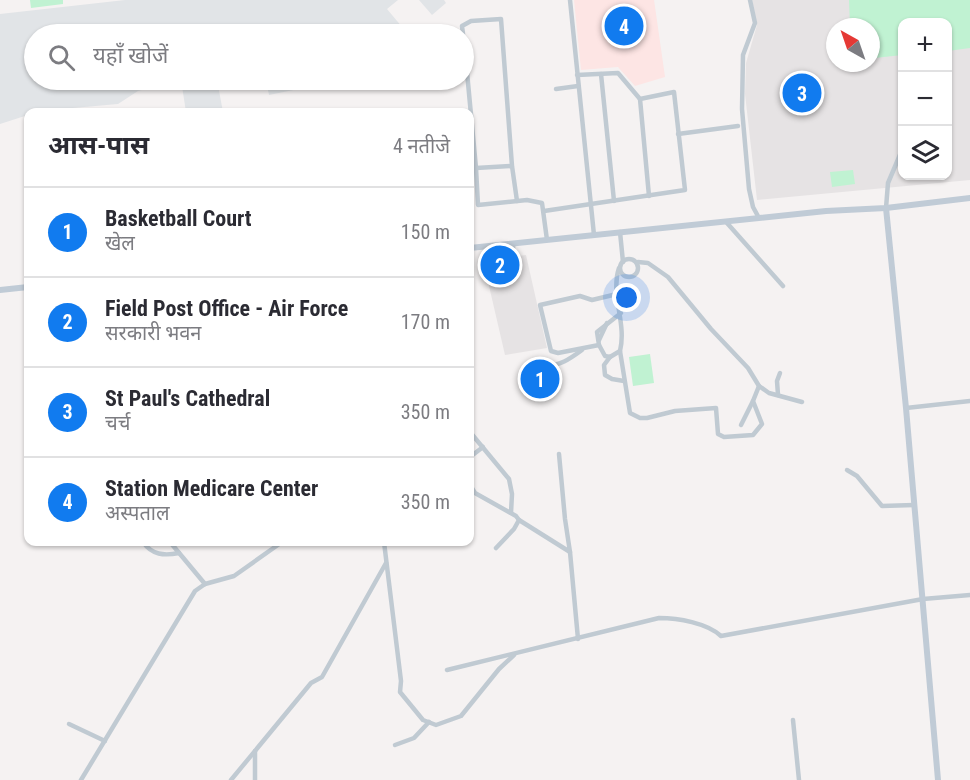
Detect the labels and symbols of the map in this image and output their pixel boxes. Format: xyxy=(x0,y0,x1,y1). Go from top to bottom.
pin: 4 xyxy=(604,3,644,48)
north arrow xyxy=(826,18,880,72)
pin: 3 xyxy=(782,70,822,116)
pin: 2 xyxy=(480,242,520,288)
your location xyxy=(612,283,641,312)
pin: 1 xyxy=(520,356,560,401)

